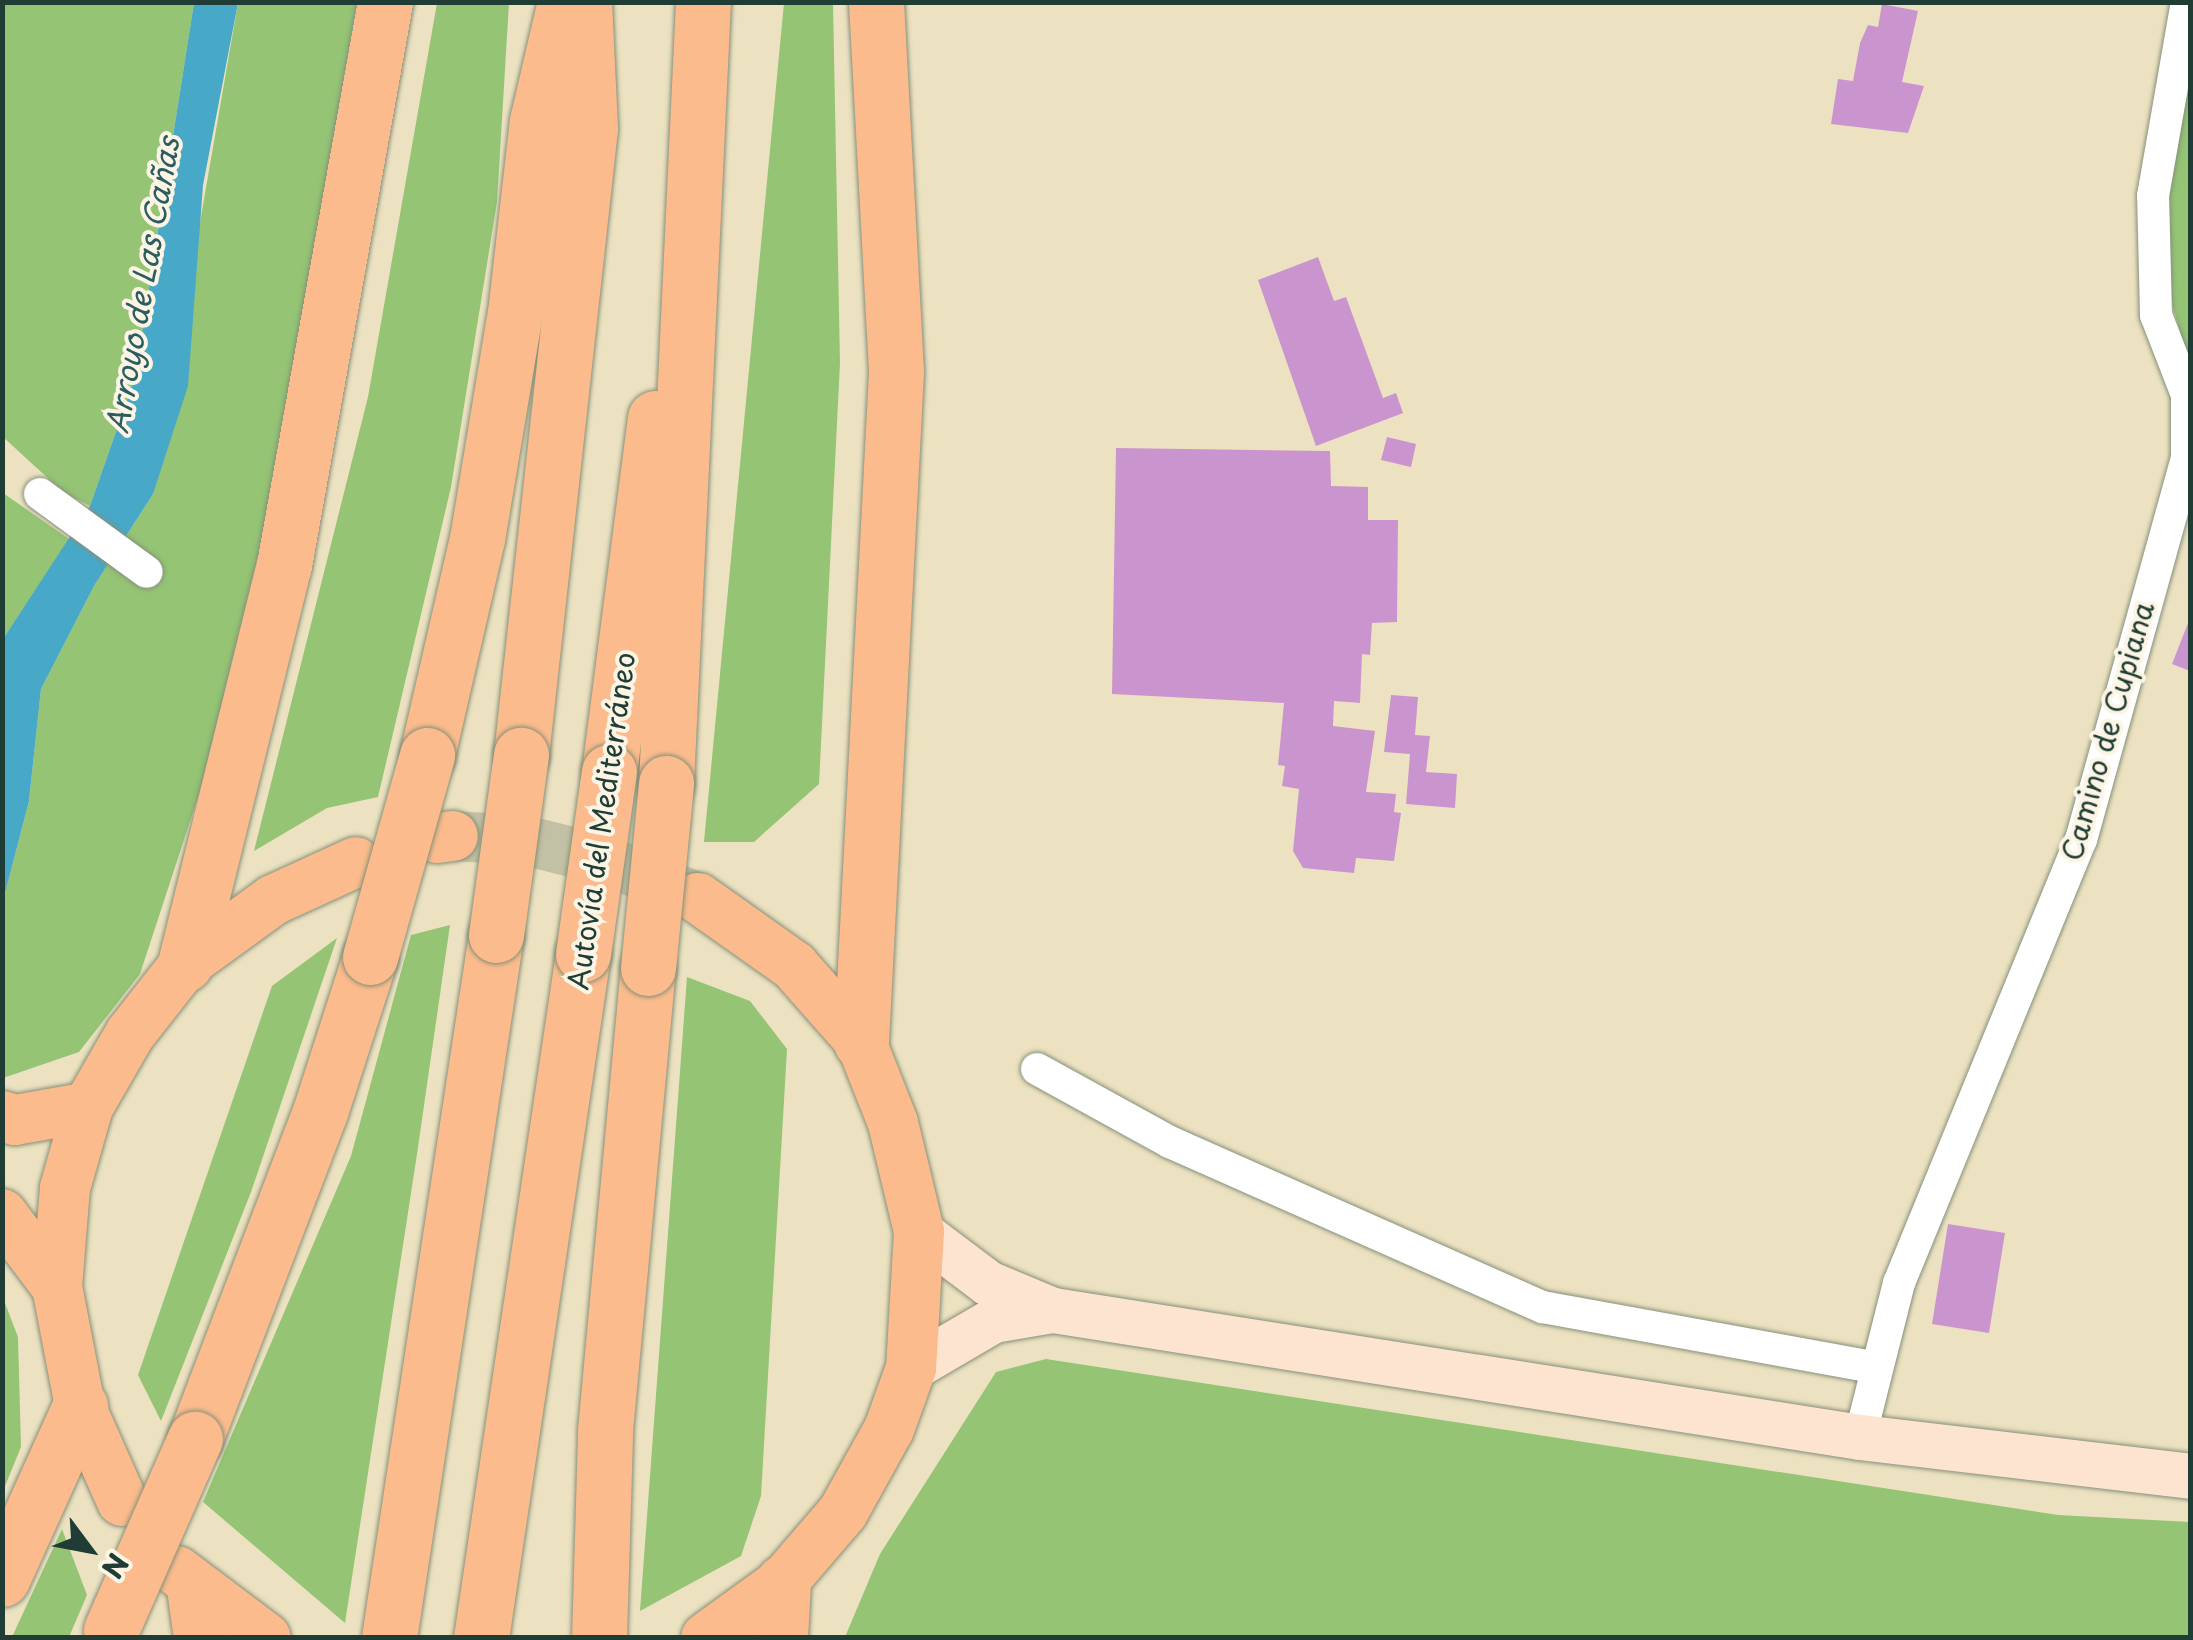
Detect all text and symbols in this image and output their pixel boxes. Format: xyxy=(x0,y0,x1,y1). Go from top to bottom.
water label: Arroyo de Las Cañas xyxy=(98,131,186,439)
street label: Camino de Cupiana xyxy=(2054,598,2160,864)
street label: Autovía del Mediterráneo xyxy=(560,649,642,993)
north arrow xyxy=(40,1500,140,1600)
text: N xyxy=(92,1545,140,1587)

